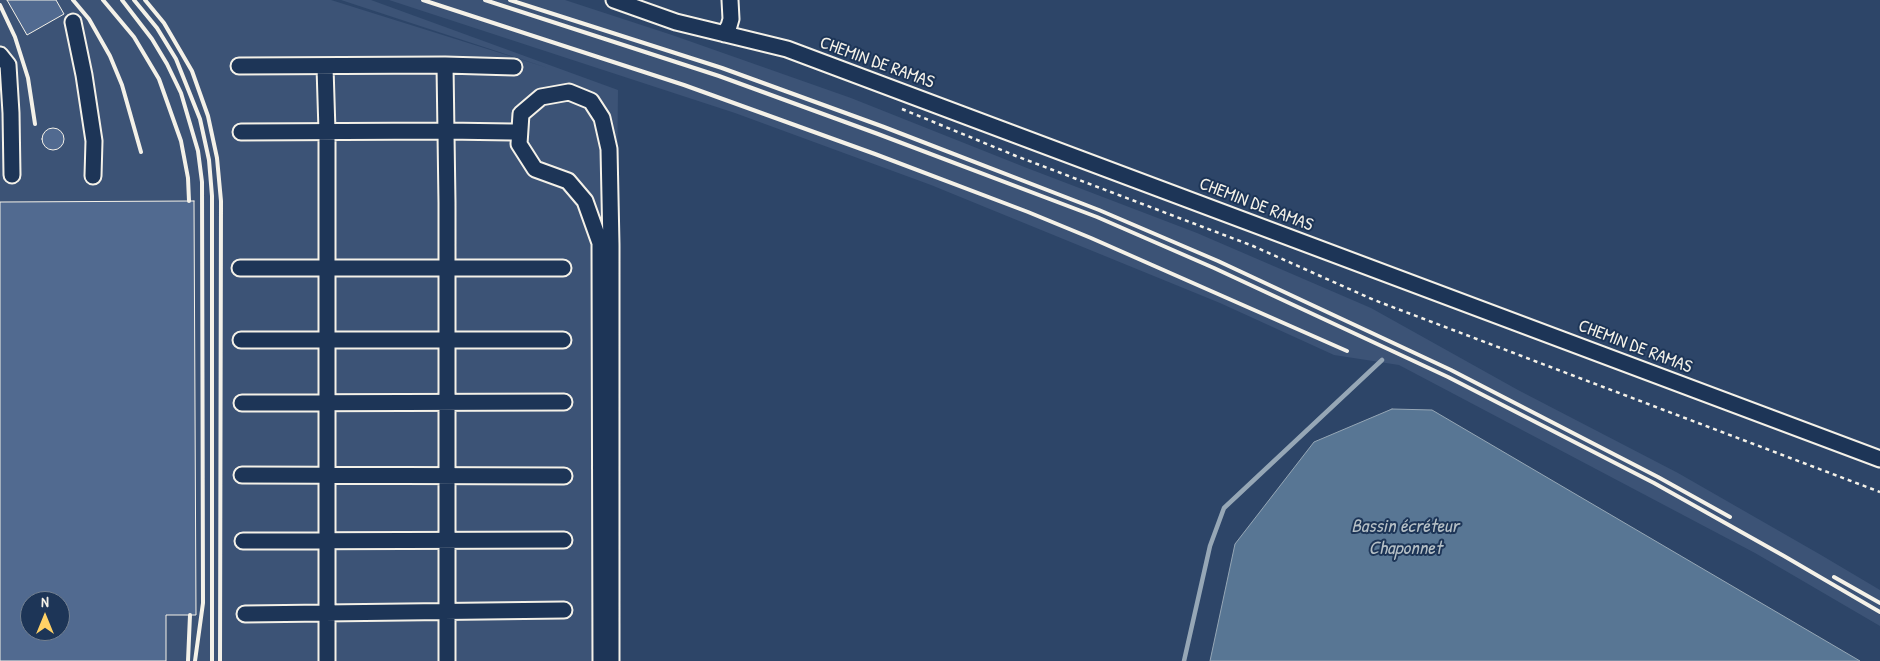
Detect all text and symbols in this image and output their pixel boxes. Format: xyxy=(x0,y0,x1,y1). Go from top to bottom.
street label: CHEMIN DE RAMAS xyxy=(817,32,937,94)
street label: CHEMIN DE RAMAS xyxy=(1196,173,1316,237)
street label: CHEMIN DE RAMAS xyxy=(1575,315,1695,379)
water label: Bassin écréteur Chaponnet xyxy=(1351,516,1459,560)
north arrow xyxy=(20,591,70,641)
text: N xyxy=(41,592,49,611)

